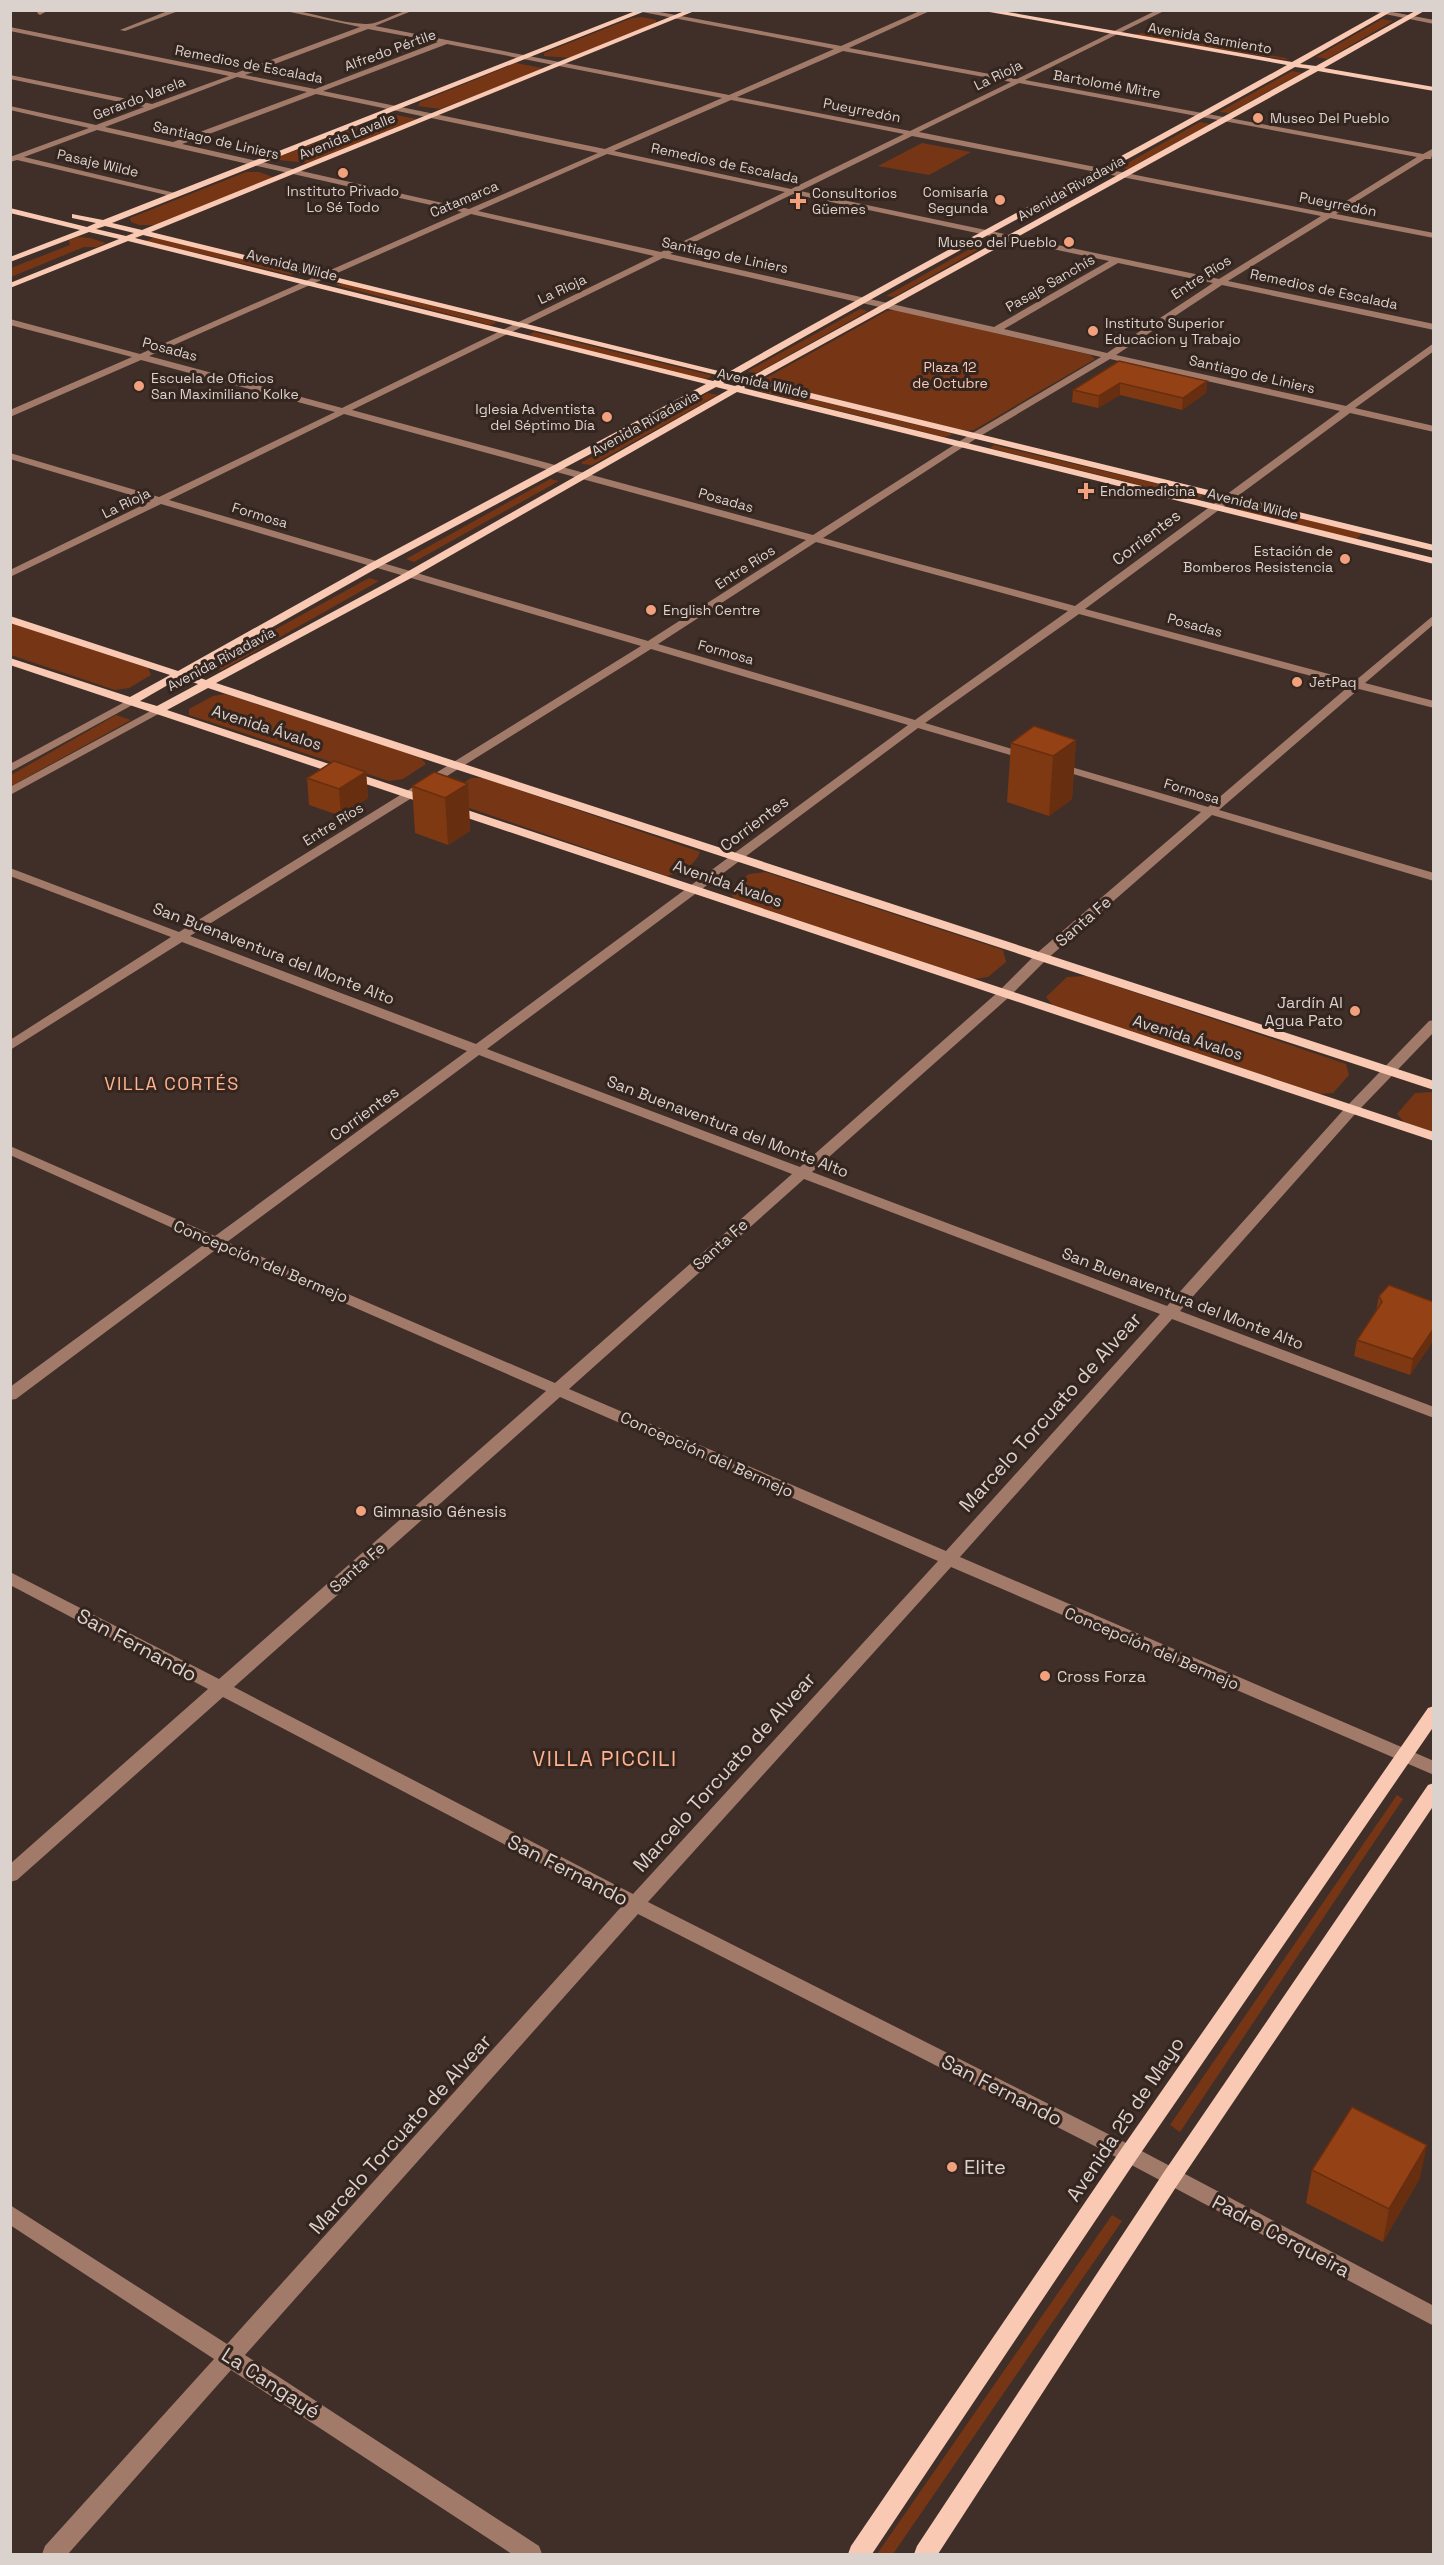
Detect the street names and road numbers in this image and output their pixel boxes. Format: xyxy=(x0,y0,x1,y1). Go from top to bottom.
street label: Avenida Sarmiento xyxy=(1147,18,1273,58)
street label: Alfredo Pértile xyxy=(342,25,438,75)
street label: Remedios de Escalada xyxy=(173,41,325,87)
street label: La Rioja xyxy=(971,56,1025,94)
street label: Bartolomé Mitre xyxy=(1052,66,1162,102)
street label: Gerardo Varela xyxy=(90,72,188,124)
street label: Pueyrredón xyxy=(822,94,902,126)
street label: Avenida Lavalle xyxy=(296,108,398,164)
street label: Santiago de Liniers xyxy=(151,117,281,163)
street label: Remedios de Escalada xyxy=(650,139,800,187)
street label: Pasaje Wilde xyxy=(55,145,141,181)
street label: Avenida Rivadavia xyxy=(1014,151,1128,225)
street label: Catamarca xyxy=(427,177,501,221)
street label: Pueyrredón xyxy=(1298,188,1378,220)
street label: Santiago de Liniers xyxy=(660,233,790,277)
street label: Avenida Wilde xyxy=(245,245,339,285)
street label: Pasaje Sanchís xyxy=(1002,250,1098,316)
street label: Entre Ríos xyxy=(1168,251,1234,303)
street label: Remedios de Escalada xyxy=(1249,265,1399,313)
street label: La Rioja xyxy=(535,270,589,308)
street label: Posadas xyxy=(140,333,200,365)
street label: Santiago de Liniers xyxy=(1187,351,1317,397)
street label: Avenida Wilde xyxy=(716,364,810,402)
street label: Avenida Rivadavia xyxy=(588,386,702,460)
street label: La Rioja xyxy=(99,484,153,522)
street label: Posadas xyxy=(696,484,756,516)
street label: Avenida Wilde xyxy=(1206,484,1300,524)
street label: Formosa xyxy=(230,498,290,532)
street label: Corrientes xyxy=(1108,505,1185,570)
street label: Entre Ríos xyxy=(712,541,778,593)
street label: Posadas xyxy=(1165,609,1225,641)
street label: Avenida Rivadavia xyxy=(164,623,278,695)
street label: Formosa xyxy=(696,635,756,669)
street label: Avenida Ávalos xyxy=(209,700,324,755)
street label: Formosa xyxy=(1162,774,1222,808)
street label: Corrientes xyxy=(716,791,793,856)
street label: Entre Ríos xyxy=(299,798,367,850)
street label: Avenida Ávalos xyxy=(670,855,785,912)
street label: Santa Fe xyxy=(1051,891,1116,951)
street label: San Buenaventura del Monte Alto xyxy=(150,898,398,1009)
street label: Avenida Ávalos xyxy=(1130,1010,1245,1065)
street label: San Buenaventura del Monte Alto xyxy=(604,1071,852,1182)
street label: Corrientes xyxy=(326,1081,403,1145)
street label: Santa Fe xyxy=(688,1214,752,1275)
street label: Concepción del Bermejo xyxy=(170,1215,351,1308)
street label: San Buenaventura del Monte Alto xyxy=(1059,1243,1307,1354)
street label: Marcelo Torcuato de Alvear xyxy=(953,1306,1147,1518)
street label: Concepción del Bermejo xyxy=(617,1407,797,1502)
street label: Santa Fe xyxy=(325,1537,390,1597)
street label: San Fernando xyxy=(72,1602,202,1688)
street label: Concepción del Bermejo xyxy=(1061,1602,1242,1695)
street label: Marcelo Torcuato de Alvear xyxy=(627,1666,821,1878)
street label: San Fernando xyxy=(503,1828,633,1912)
street label: Marcelo Torcuato de Alvear xyxy=(303,2028,497,2240)
street label: Avenida 25 de Mayo xyxy=(1060,2032,1190,2206)
street label: San Fernando xyxy=(937,2048,1067,2132)
street label: Padre Cerqueira xyxy=(1208,2189,1354,2283)
street label: La Cangayé xyxy=(217,2342,325,2424)

